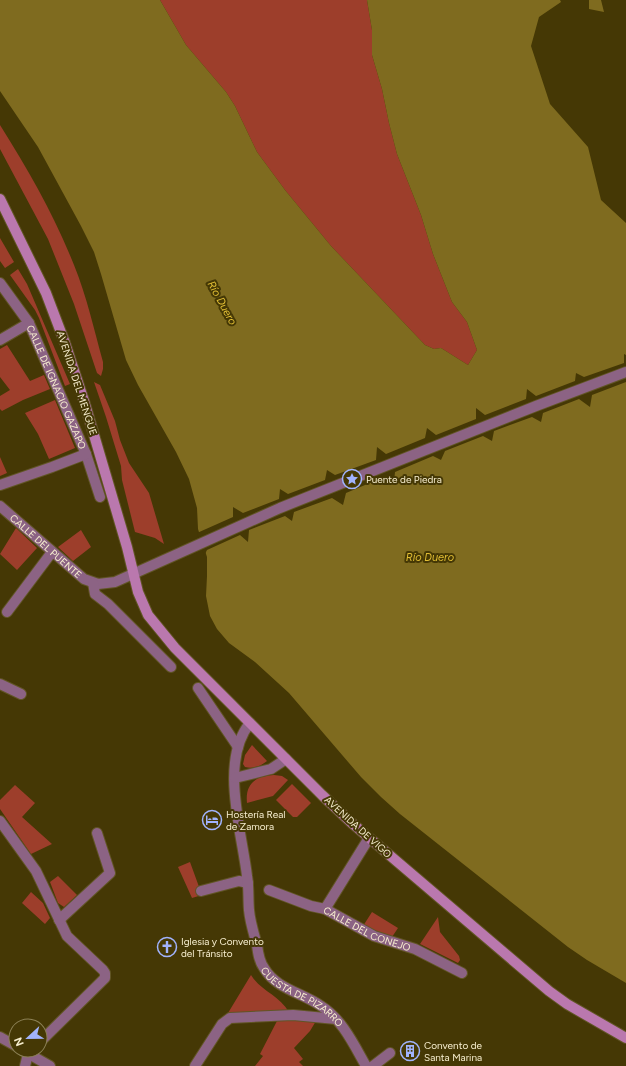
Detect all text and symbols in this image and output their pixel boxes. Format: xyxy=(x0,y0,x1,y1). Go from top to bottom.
water label: Río Duero xyxy=(205,279,240,328)
street label: CALLE DE IGNACIO GAZAPO xyxy=(24,323,90,451)
street label: AVENIDA DEL MENGUE xyxy=(54,329,100,437)
place icon: Puente de Piedra xyxy=(341,468,363,490)
place label: Puente de Piedra xyxy=(366,473,442,486)
street label: CALLE DEL PUENTE xyxy=(7,511,85,581)
water label: Río Duero xyxy=(406,551,455,564)
street label: AVENIDA DE VIGO xyxy=(322,793,394,861)
place label: Hostería Real de Zamora xyxy=(226,808,285,833)
hotel icon: Hostería Real de Zamora xyxy=(201,809,223,831)
street label: CALLE DEL CONEJO xyxy=(321,903,413,954)
place label: Iglesia y Convento del Tránsito xyxy=(181,935,264,960)
church icon: Iglesia y Convento del Tránsito xyxy=(156,936,178,958)
street label: CUESTA DE PIZARRO xyxy=(258,964,346,1029)
north arrow xyxy=(8,1018,48,1058)
text: N xyxy=(12,1035,27,1048)
place label: Convento de Santa Marina xyxy=(424,1039,483,1064)
building icon: Convento de Santa Marina xyxy=(399,1040,421,1062)

